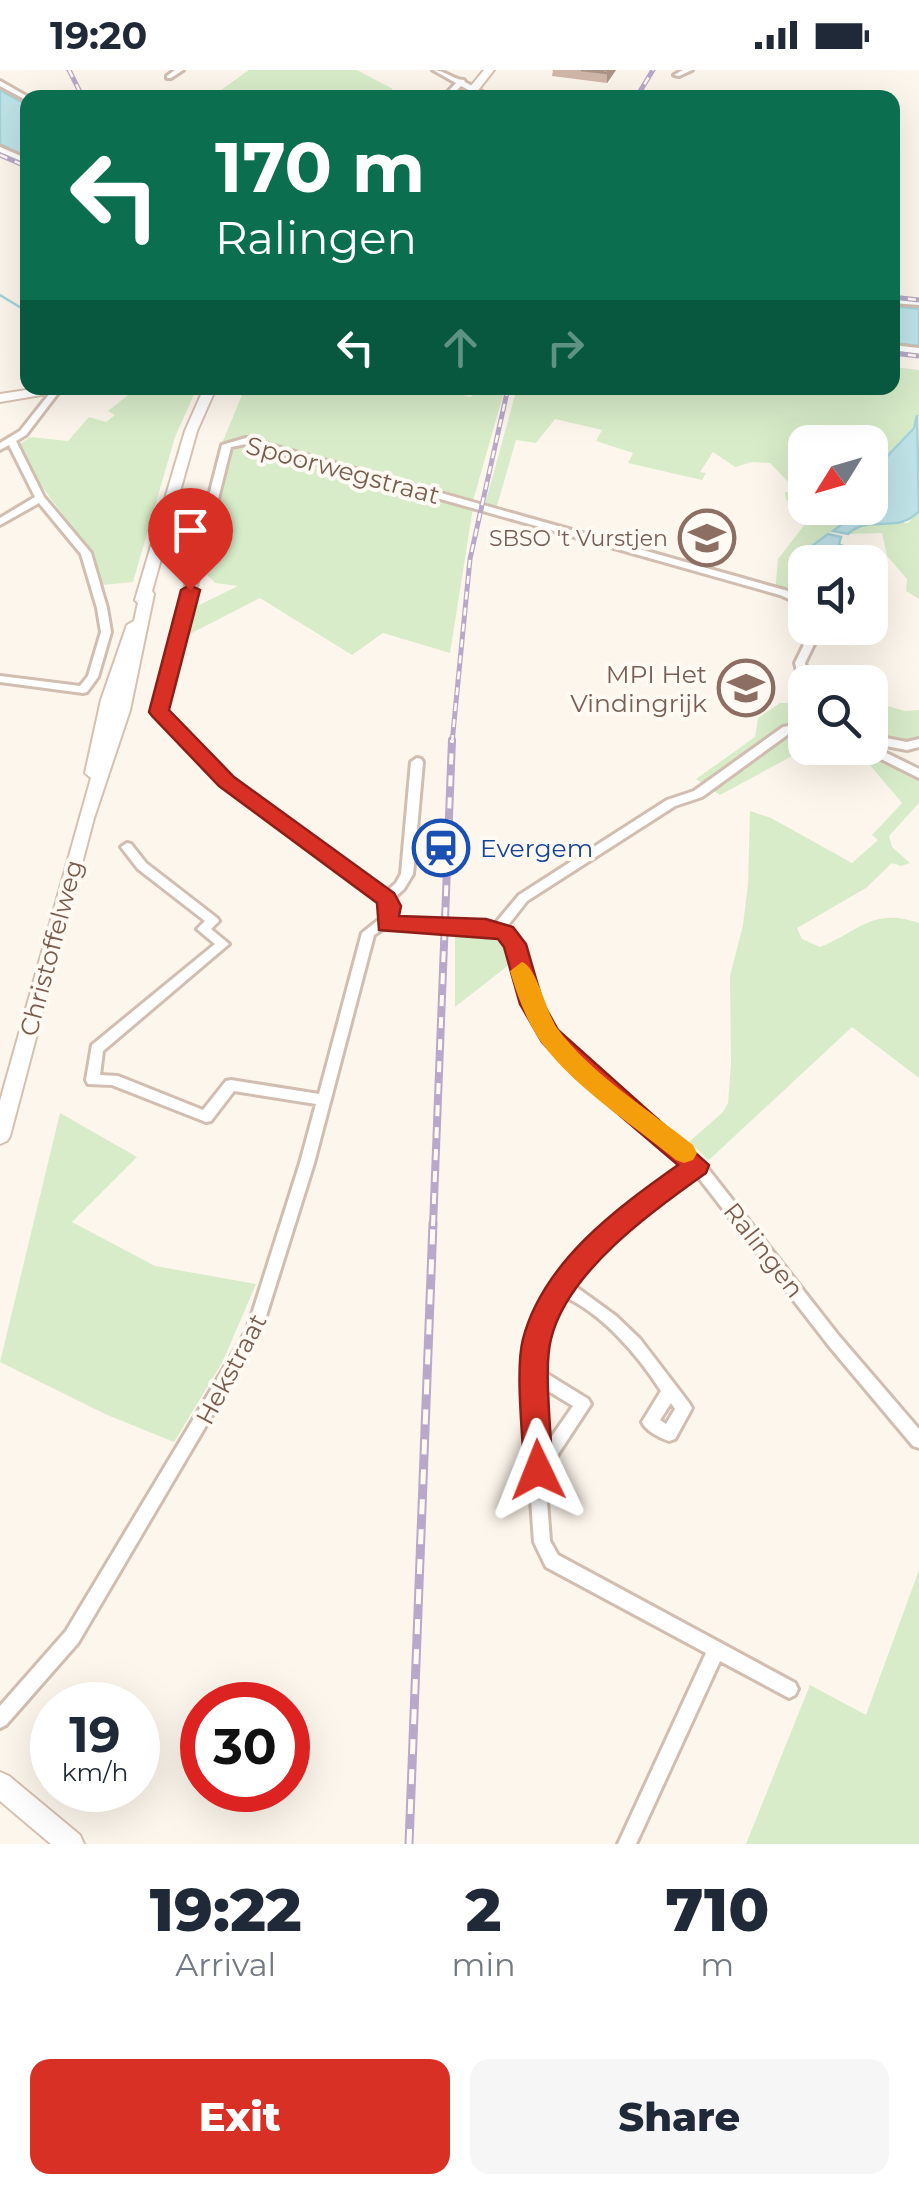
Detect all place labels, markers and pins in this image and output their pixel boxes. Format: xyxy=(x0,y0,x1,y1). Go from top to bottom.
pin xyxy=(148,488,233,591)
school or university icon: SBSO 't Vurstjen xyxy=(677,508,737,568)
place label: SBSO 't Vurstjen xyxy=(489,525,668,552)
school or university icon: MPI Het Vindingrijk xyxy=(716,658,776,718)
place label: MPI Het Vindingrijk xyxy=(570,659,707,718)
station icon: Evergem xyxy=(411,818,471,878)
place label: Evergem xyxy=(480,833,593,863)

